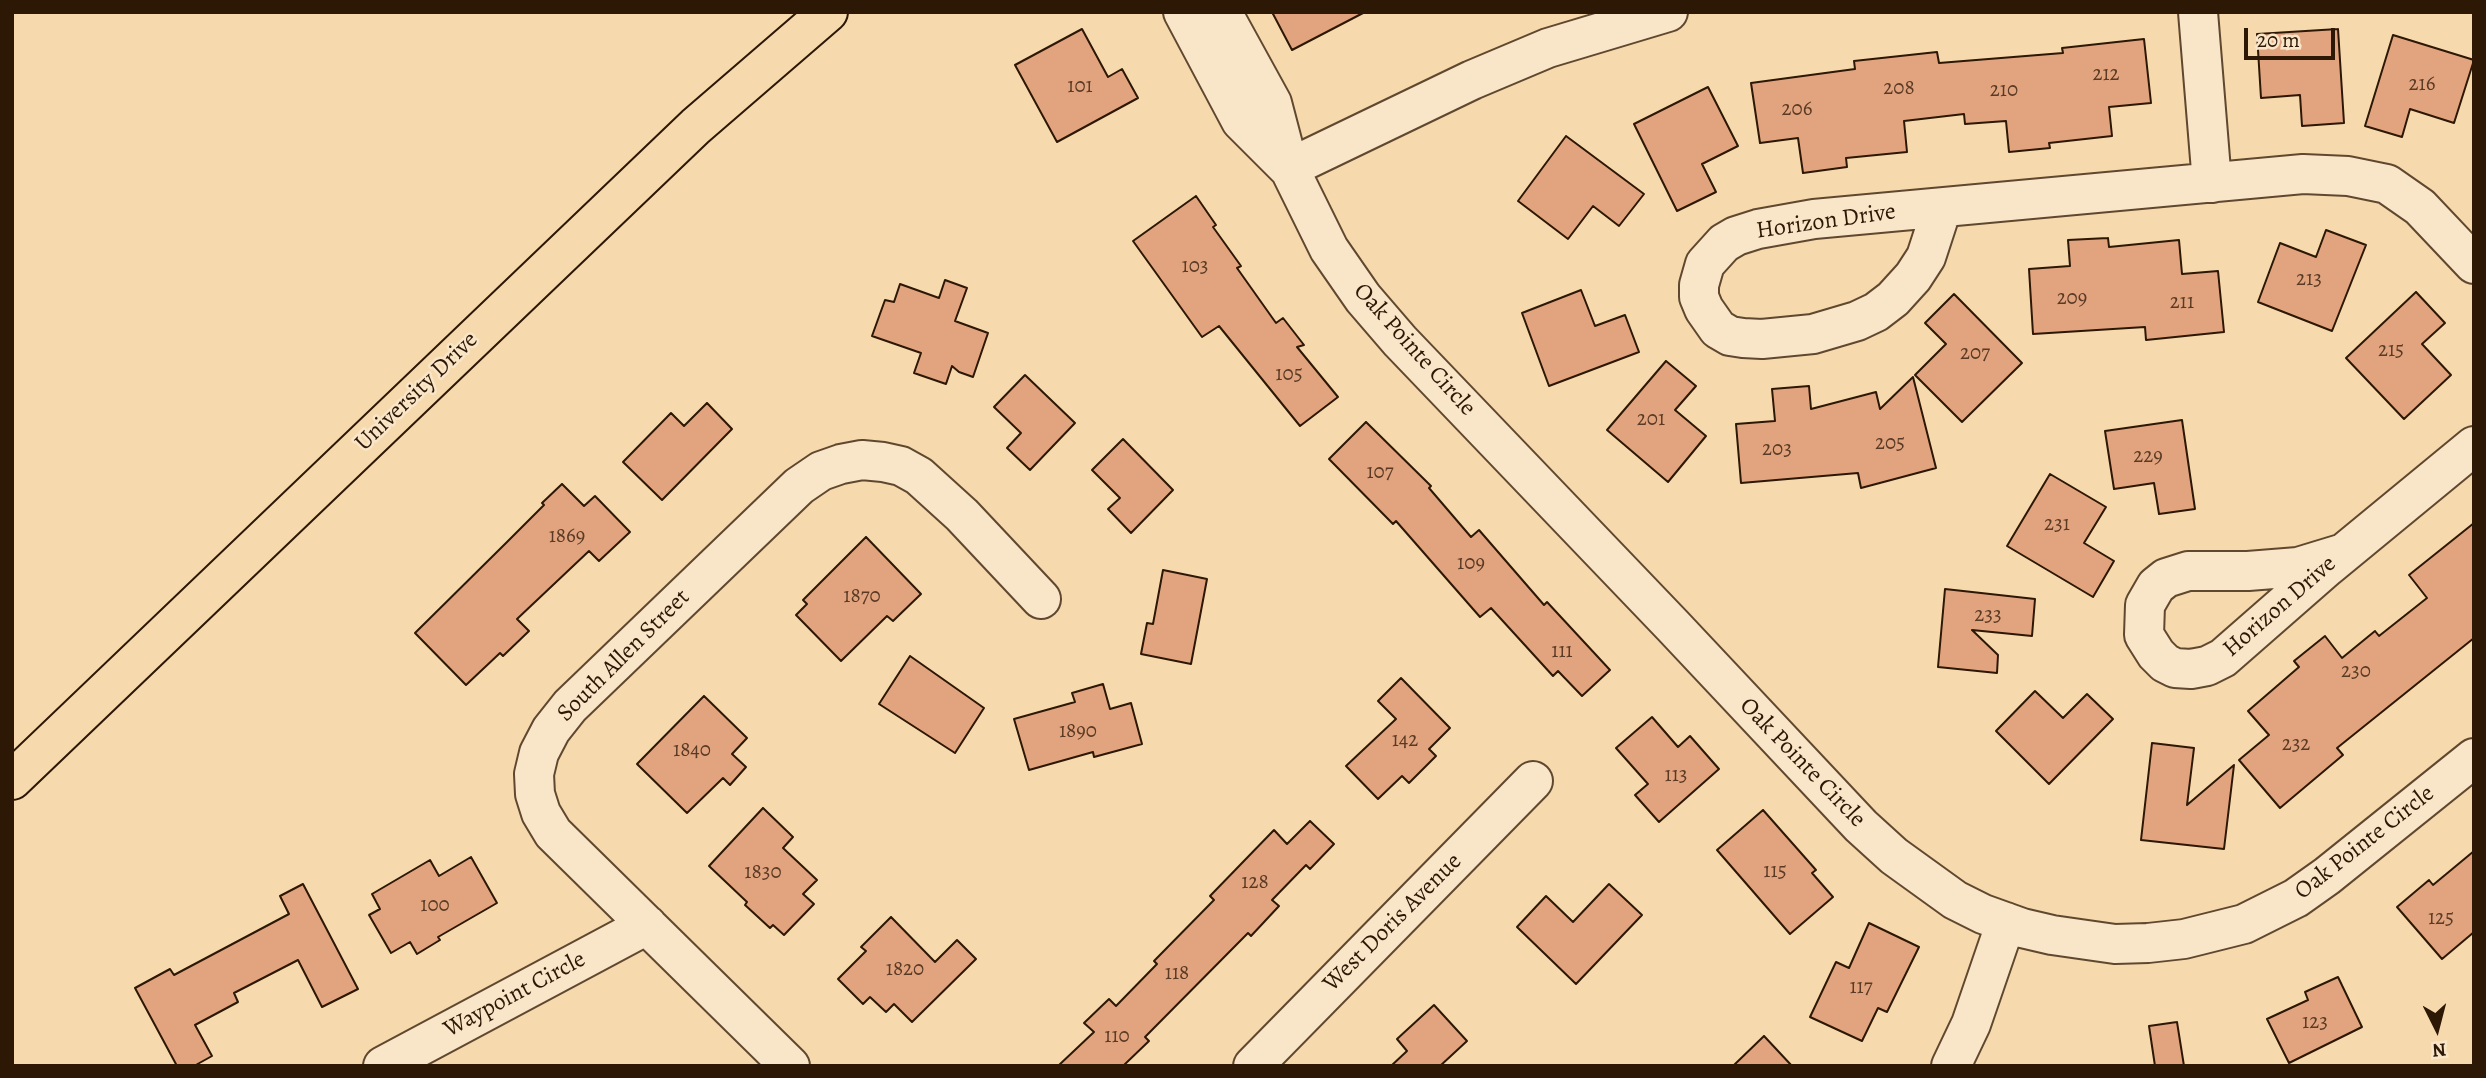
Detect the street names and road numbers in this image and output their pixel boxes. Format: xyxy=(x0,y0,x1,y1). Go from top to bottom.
street label: Horizon Drive xyxy=(1755,198,1897,246)
street label: Oak Pointe Circle xyxy=(1347,278,1481,422)
street label: University Drive xyxy=(350,326,484,458)
street label: Horizon Drive xyxy=(2218,550,2342,664)
street label: South Allen Street xyxy=(552,584,696,728)
street label: Oak Pointe Circle xyxy=(1733,692,1871,834)
street label: Oak Pointe Circle xyxy=(2290,780,2440,906)
street label: West Doris Avenue xyxy=(1318,848,1468,998)
street label: Waypoint Circle xyxy=(439,946,591,1044)

